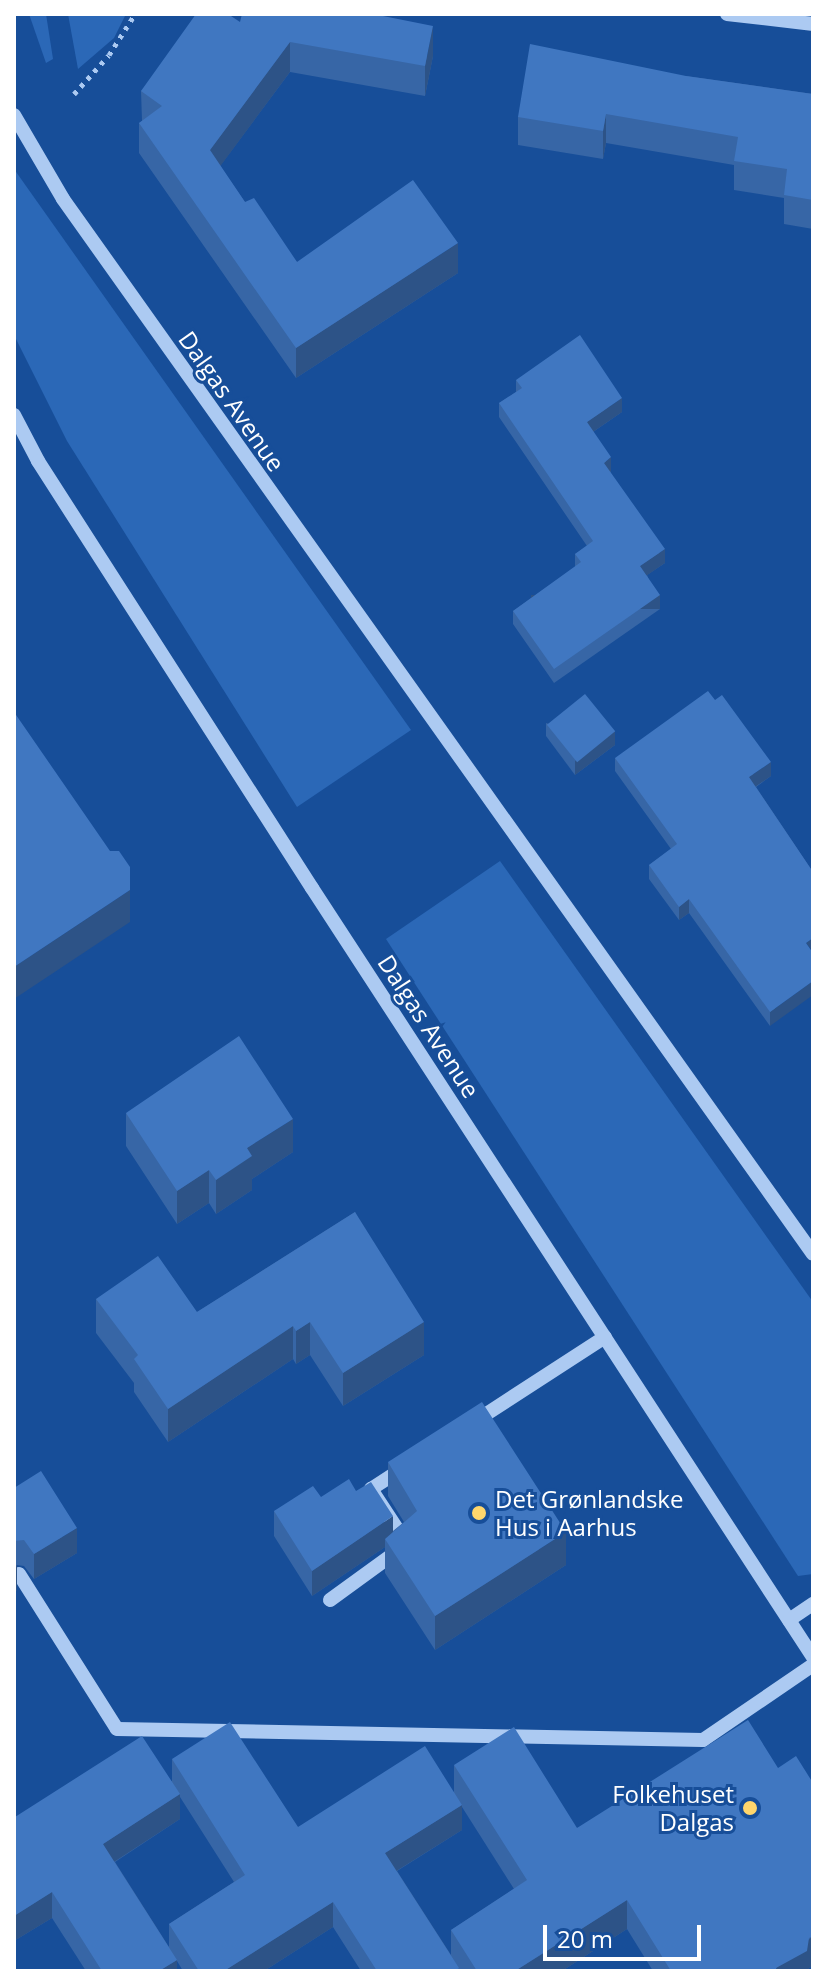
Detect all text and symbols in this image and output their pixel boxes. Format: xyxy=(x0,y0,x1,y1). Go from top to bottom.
street label: Dalgas Avenue xyxy=(173,325,291,477)
street label: Dalgas Avenue xyxy=(372,949,486,1103)
place label: Det Grønlandske Hus i Aarhus xyxy=(495,1485,683,1541)
marker: Det Grønlandske Hus i Aarhus xyxy=(470,1504,488,1522)
place label: Folkehuset Dalgas xyxy=(612,1780,734,1836)
marker: Folkehuset Dalgas xyxy=(741,1799,759,1817)
scale bar xyxy=(547,1909,705,1959)
text: 20 m xyxy=(557,1922,613,1955)

